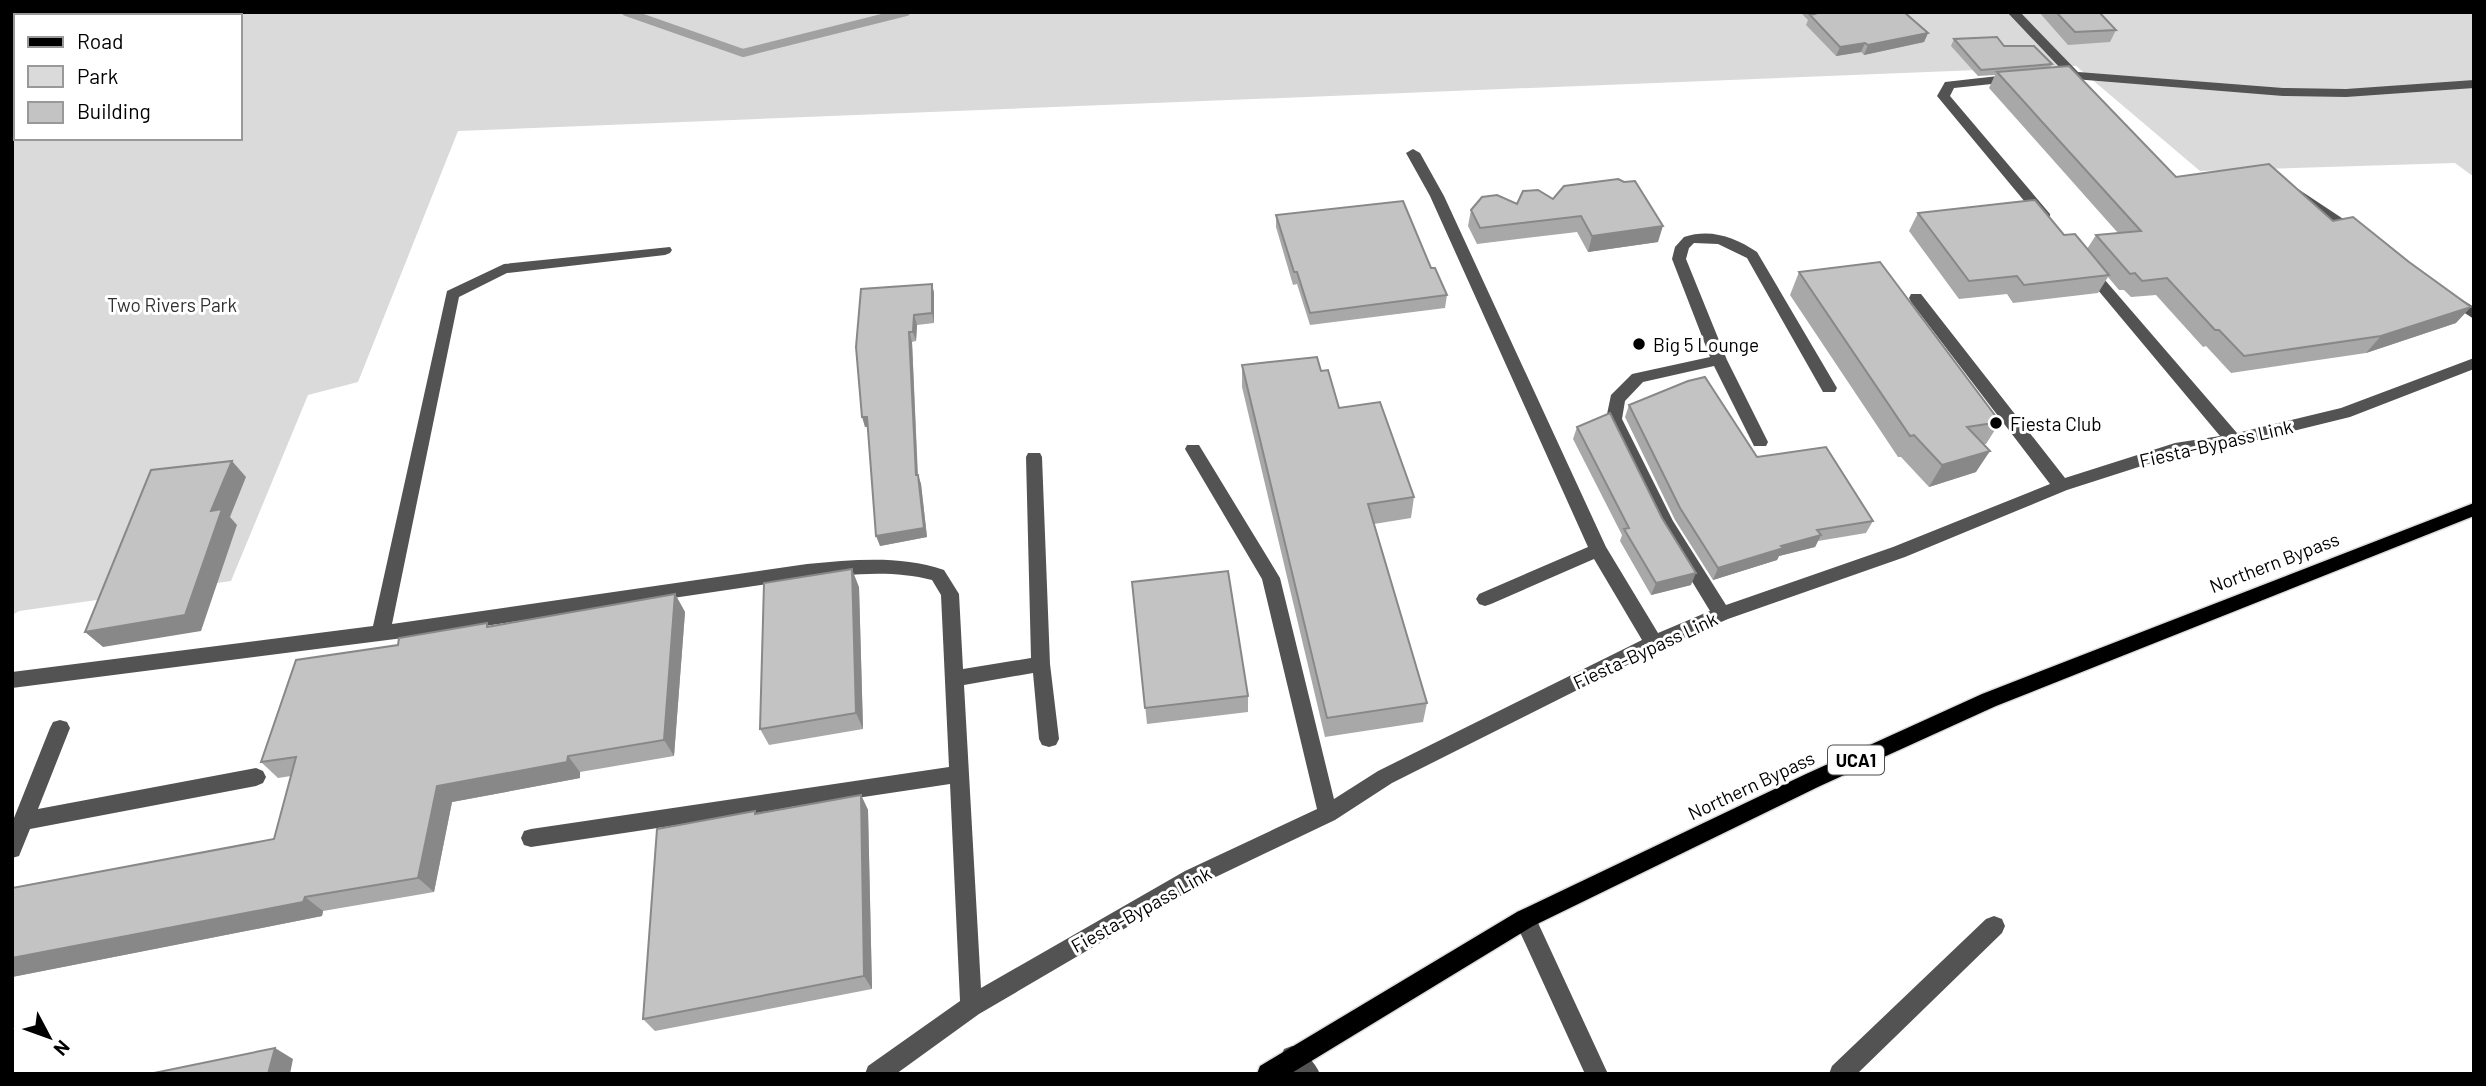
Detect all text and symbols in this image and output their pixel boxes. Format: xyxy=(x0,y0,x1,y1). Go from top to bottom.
legend xyxy=(14,14,242,140)
text: Road xyxy=(77,28,123,53)
text: Park xyxy=(77,63,118,88)
text: Building xyxy=(77,98,151,123)
park label: Two Rivers Park xyxy=(107,293,237,316)
place label: Big 5 Lounge xyxy=(1653,333,1759,356)
marker: Big 5 Lounge xyxy=(1631,336,1647,352)
place label: Fiesta Club xyxy=(2010,412,2102,435)
street label: Fiesta-Bypass Link xyxy=(2137,414,2295,472)
marker: Fiesta Club xyxy=(1988,415,2004,431)
street label: Northern Bypass xyxy=(2206,527,2342,597)
street label: Fiesta-Bypass Link xyxy=(1569,606,1721,694)
street label: Northern Bypass xyxy=(1684,746,1818,824)
road number: UCA1 xyxy=(1828,746,1884,774)
street label: Fiesta-Bypass Link xyxy=(1067,861,1215,957)
north arrow xyxy=(14,1002,84,1072)
text: N xyxy=(49,1036,75,1061)

